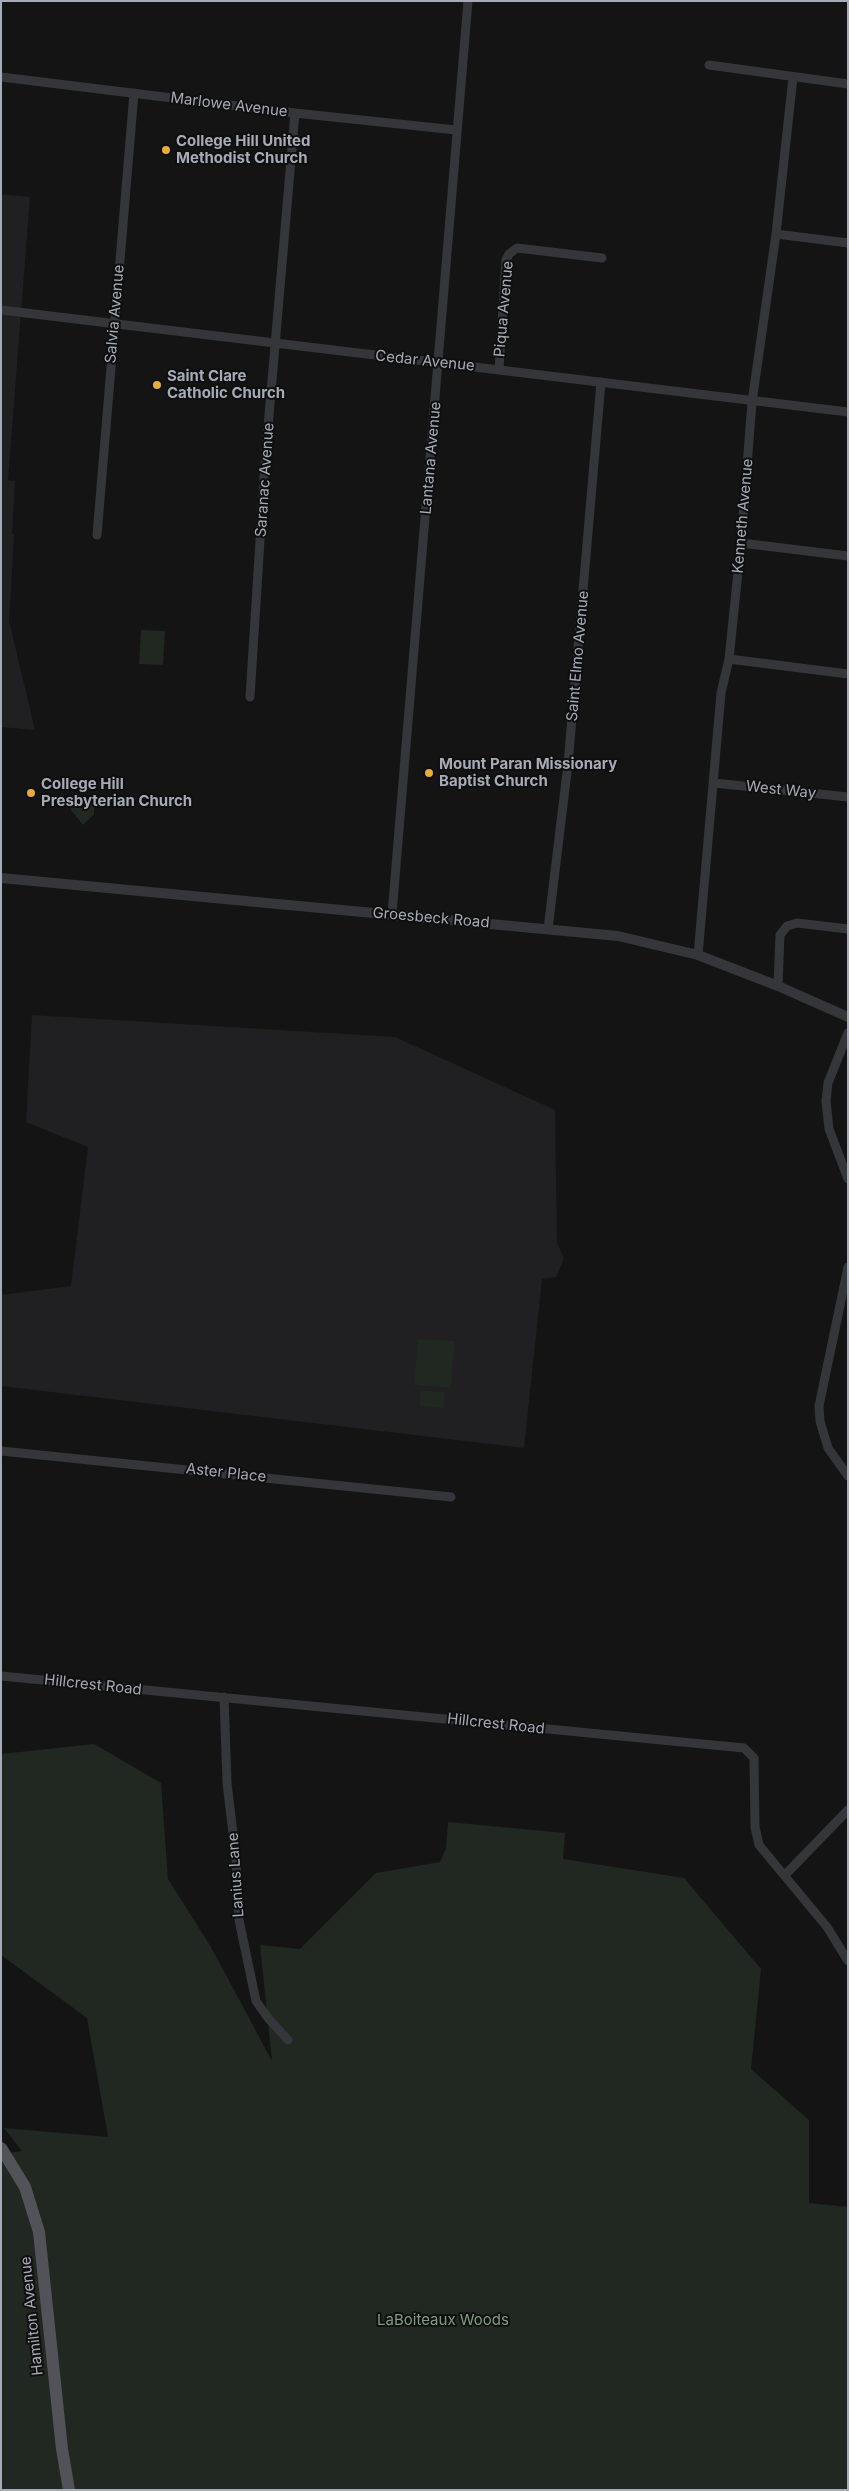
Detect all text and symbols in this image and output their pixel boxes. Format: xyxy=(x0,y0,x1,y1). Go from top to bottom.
street label: Marlowe Avenue xyxy=(169,89,289,121)
place label: College Hill United Methodist Church xyxy=(176,132,310,167)
marker: College Hill United Methodist Church xyxy=(160,144,172,156)
street label: Piqua Avenue xyxy=(491,260,517,358)
street label: Salvia Avenue xyxy=(102,264,128,364)
street label: Cedar Avenue xyxy=(374,347,476,375)
place label: Saint Clare Catholic Church xyxy=(167,367,285,402)
marker: Saint Clare Catholic Church xyxy=(151,379,163,391)
street label: Lantana Avenue xyxy=(417,401,445,515)
street label: Saranac Avenue xyxy=(252,422,278,538)
street label: Kenneth Avenue xyxy=(729,458,757,574)
street label: Saint Elmo Avenue xyxy=(563,590,593,722)
place label: Mount Paran Missionary Baptist Church xyxy=(439,755,617,790)
marker: Mount Paran Missionary Baptist Church xyxy=(423,767,435,779)
place label: College Hill Presbyterian Church xyxy=(41,775,192,810)
street label: West Way xyxy=(745,777,817,803)
marker: College Hill Presbyterian Church xyxy=(25,787,37,799)
street label: Groesbeck Road xyxy=(372,904,490,932)
street label: Aster Place xyxy=(185,1460,267,1486)
street label: Hillcrest Road xyxy=(43,1671,143,1699)
street label: Hillcrest Road xyxy=(446,1710,546,1738)
street label: Lanius Lane xyxy=(224,1832,248,1918)
street label: Hamilton Avenue xyxy=(17,2256,47,2376)
park label: LaBoiteaux Woods xyxy=(377,2311,509,2329)

